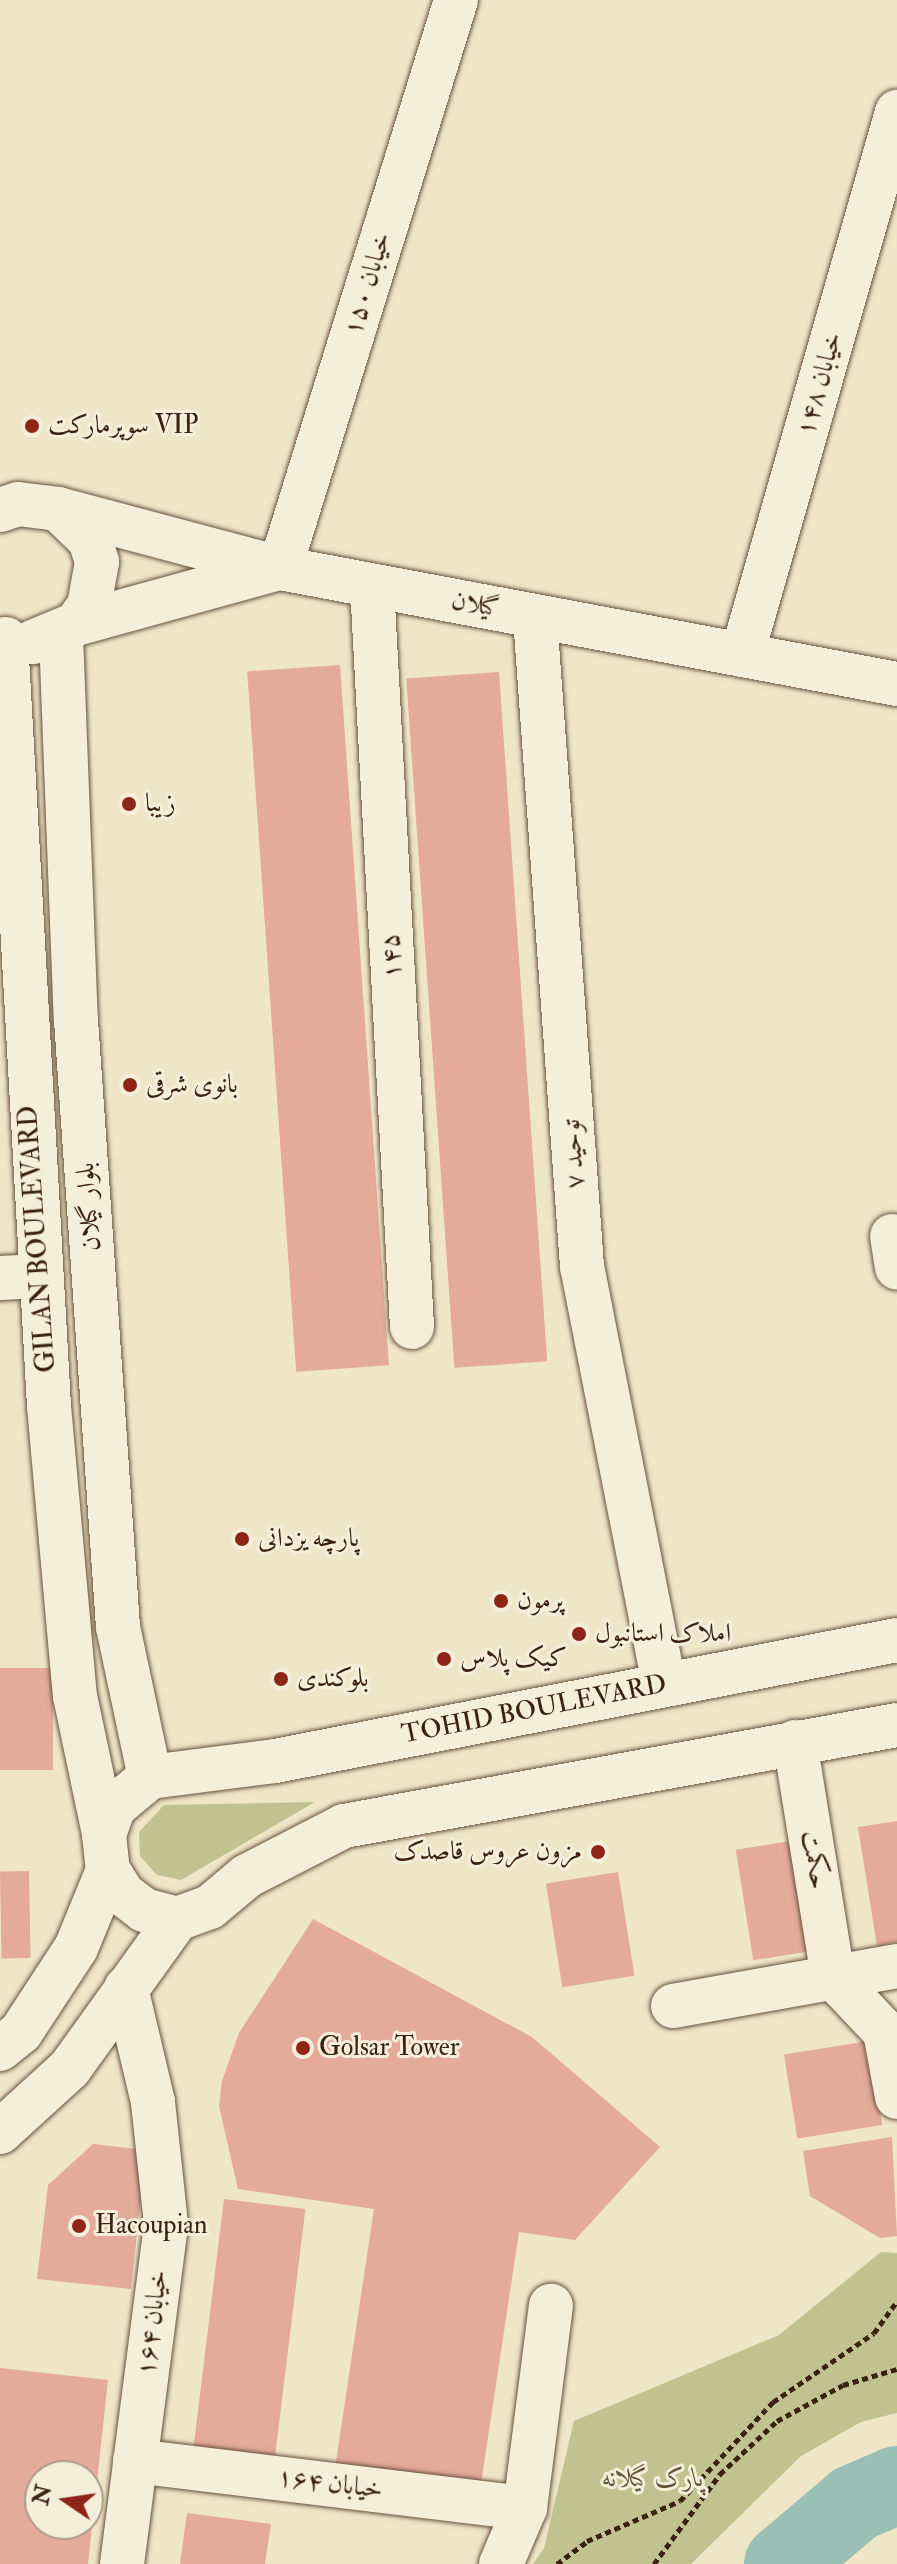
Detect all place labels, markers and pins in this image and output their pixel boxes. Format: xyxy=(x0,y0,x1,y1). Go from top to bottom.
place label: سوپرمارکت VIP xyxy=(48,410,198,442)
marker: سوپرمارکت VIP xyxy=(23,417,41,435)
place label: زیبا xyxy=(145,788,176,820)
marker: زیبا xyxy=(120,795,138,813)
place label: بانوی شرقی xyxy=(146,1069,238,1101)
marker: بانوی شرقی xyxy=(121,1076,139,1094)
place label: پارچه یزدانی xyxy=(258,1523,359,1555)
marker: پارچه یزدانی xyxy=(233,1530,251,1548)
place label: پرمون xyxy=(517,1585,563,1617)
marker: پرمون xyxy=(492,1592,510,1610)
place label: املاک استانبول xyxy=(595,1618,731,1650)
marker: املاک استانبول xyxy=(570,1625,588,1643)
place label: کیک پلاس xyxy=(460,1643,567,1675)
marker: کیک پلاس xyxy=(435,1650,453,1668)
place label: بلوکندی xyxy=(297,1663,369,1695)
marker: بلوکندی xyxy=(272,1670,290,1688)
place label: مزون عروس قاصدک xyxy=(393,1836,582,1868)
marker: مزون عروس قاصدک xyxy=(589,1843,607,1861)
place label: Golsar Tower xyxy=(319,2032,459,2064)
marker: Golsar Tower xyxy=(294,2039,312,2057)
place label: Hacoupian xyxy=(95,2210,207,2242)
marker: Hacoupian xyxy=(70,2217,88,2235)

